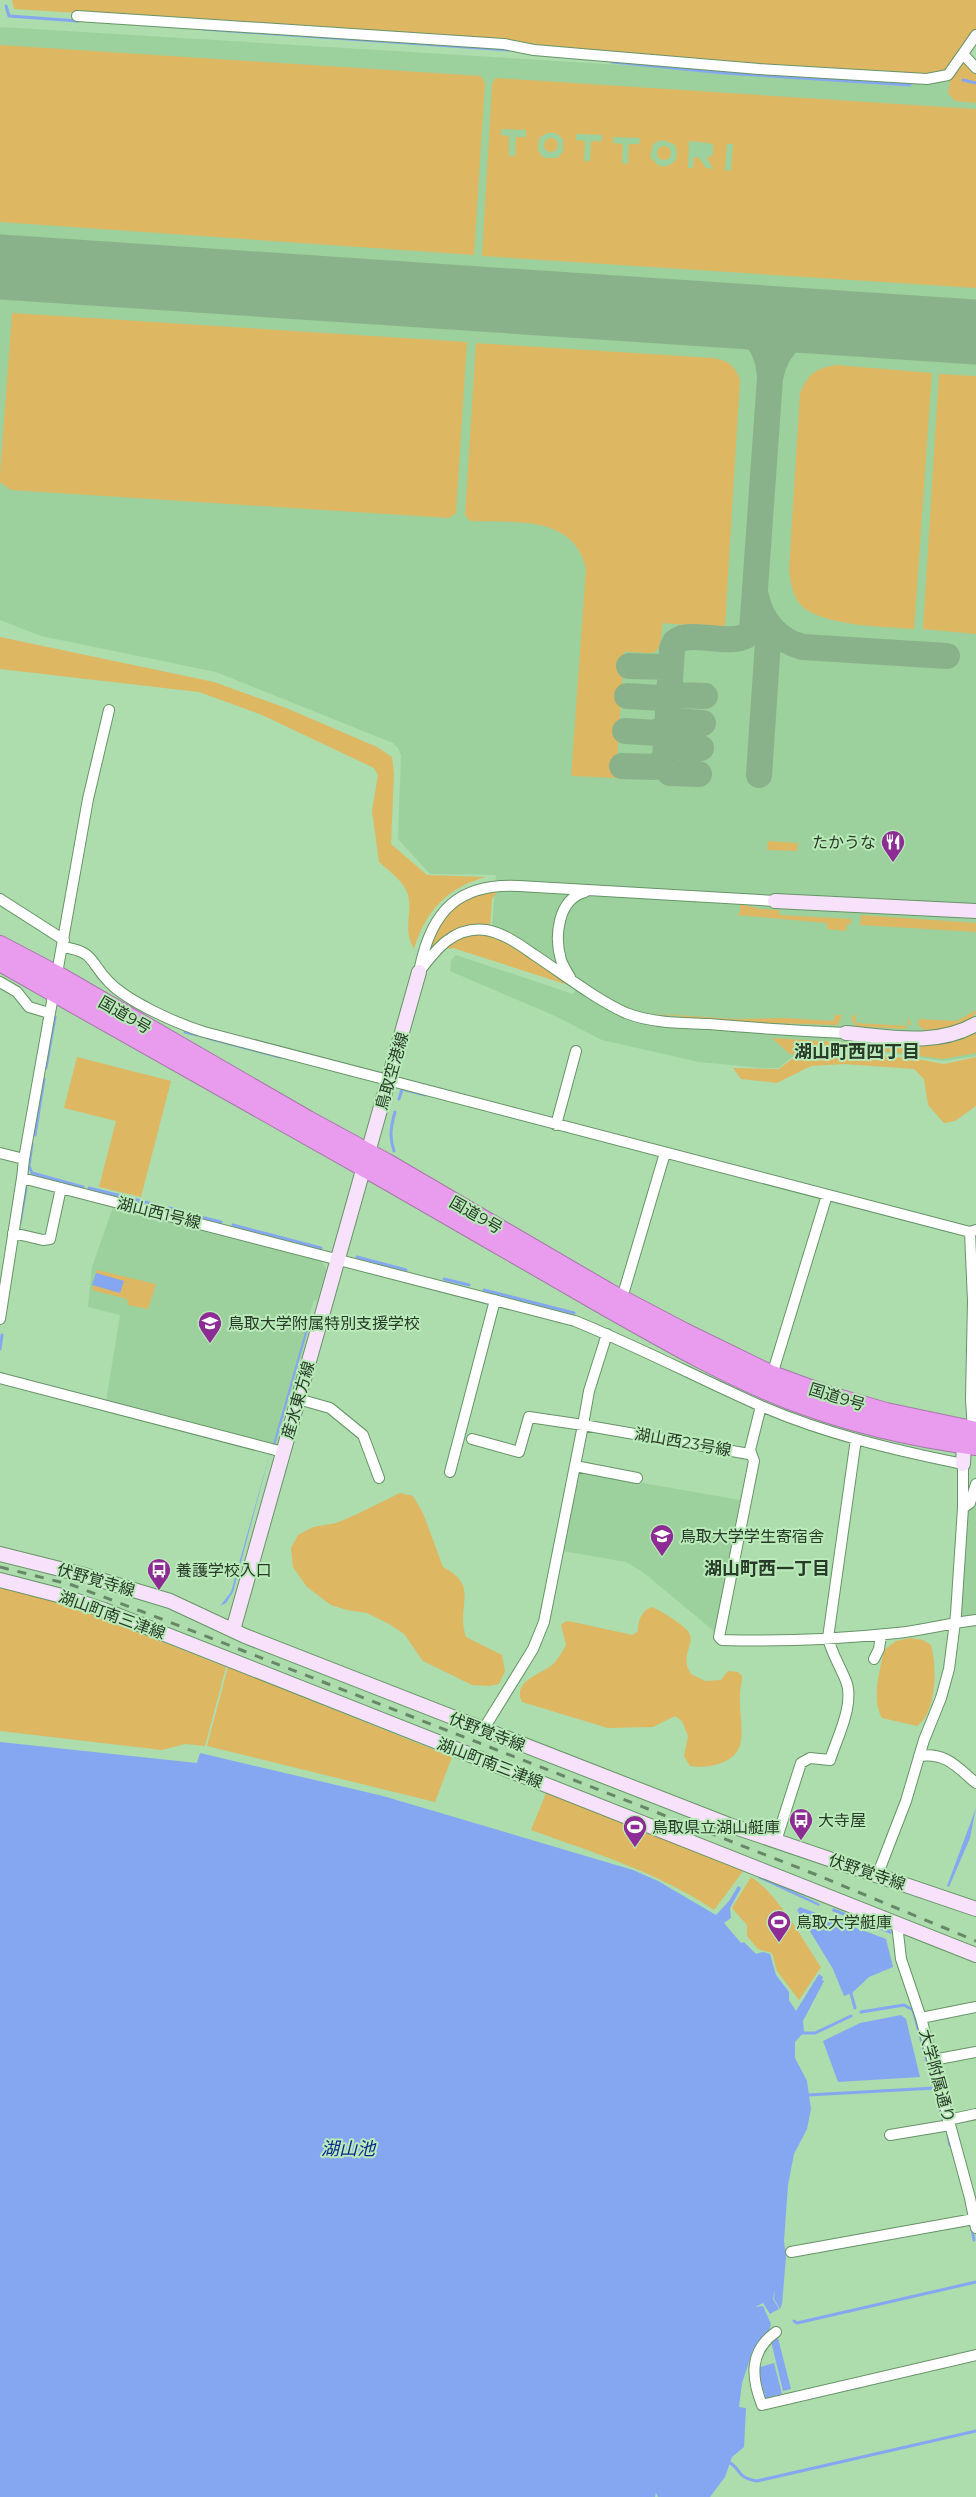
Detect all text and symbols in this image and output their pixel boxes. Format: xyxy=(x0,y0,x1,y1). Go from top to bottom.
restaurant icon: たかうな xyxy=(880,829,906,863)
place label: たかうな xyxy=(812,833,876,852)
street label: 国道9号 xyxy=(95,992,155,1038)
street label: 鳥取空港線 xyxy=(372,1030,412,1112)
district label: 湖山町西四丁目 xyxy=(794,1041,920,1063)
street label: 国道9号 xyxy=(446,1192,506,1238)
street label: 湖山西1号線 xyxy=(115,1193,203,1233)
school or university icon: 鳥取大学附属特別支援学校 xyxy=(197,1310,223,1344)
place label: 鳥取大学附属特別支援学校 xyxy=(228,1314,420,1333)
street label: 産水東方線 xyxy=(278,1359,318,1441)
street label: 国道9号 xyxy=(807,1379,867,1415)
street label: 湖山西23号線 xyxy=(633,1424,733,1460)
school or university icon: 鳥取大学学生寄宿舎 xyxy=(649,1523,675,1557)
place label: 鳥取大学学生寄宿舎 xyxy=(680,1527,824,1546)
bus stop icon: 養護学校入口 xyxy=(146,1557,172,1591)
district label: 湖山町西一丁目 xyxy=(704,1558,830,1580)
street label: 伏野覚寺線 xyxy=(55,1560,137,1600)
place label: 養護学校入口 xyxy=(176,1561,272,1580)
street label: 湖山町南三津線 xyxy=(56,1587,168,1643)
street label: 伏野覚寺線 xyxy=(446,1709,528,1755)
street label: 湖山町南三津線 xyxy=(434,1734,546,1792)
bus stop icon: 大寺屋 xyxy=(788,1807,814,1841)
place label: 大寺屋 xyxy=(818,1811,866,1830)
sports icon: 鳥取県立湖山艇庫 xyxy=(622,1814,648,1848)
place label: 鳥取県立湖山艇庫 xyxy=(652,1818,780,1837)
street label: 伏野覚寺線 xyxy=(826,1850,908,1894)
sports icon: 鳥取大学艇庫 xyxy=(766,1909,792,1943)
place label: 鳥取大学艇庫 xyxy=(796,1913,892,1932)
street label: 大学附属通り xyxy=(915,2027,959,2125)
water label: 湖山池 xyxy=(321,2138,377,2160)

